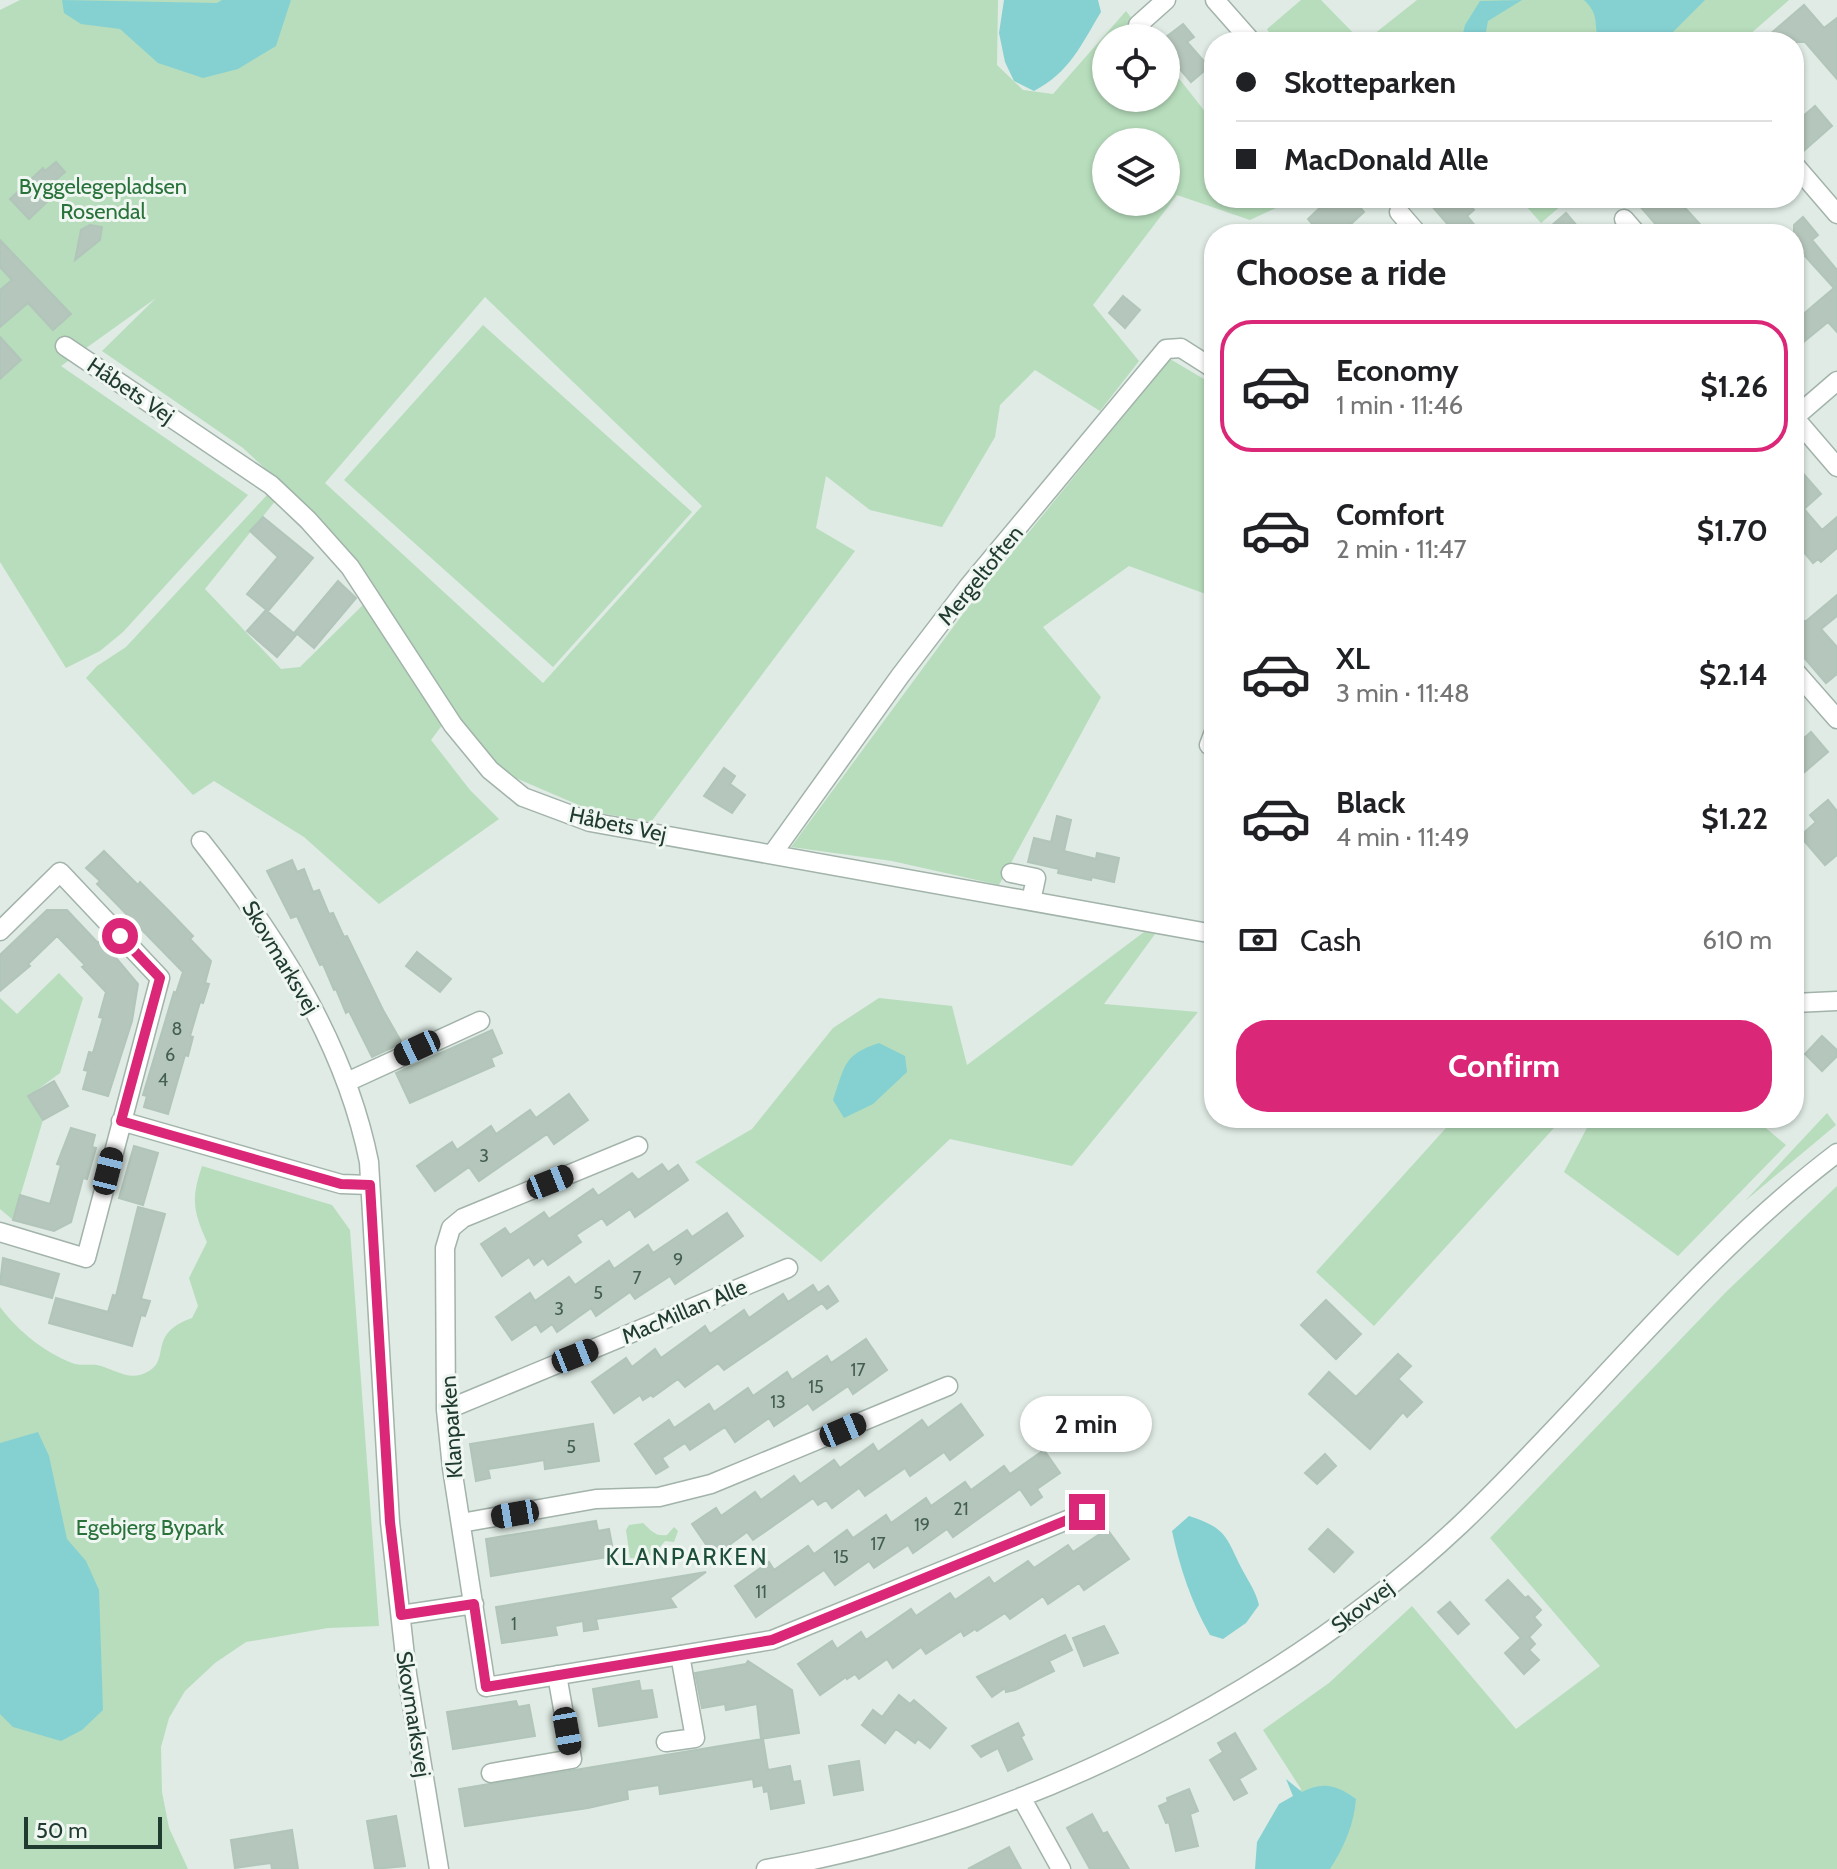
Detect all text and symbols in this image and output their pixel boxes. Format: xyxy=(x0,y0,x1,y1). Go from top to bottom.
map controls xyxy=(1092,24,1180,216)
button: locate xyxy=(1092,24,1180,112)
text: Skotteparken xyxy=(1284,64,1456,101)
button: layers xyxy=(1092,128,1180,216)
text: MacDonald Alle xyxy=(1284,141,1488,178)
park label: Byggelegepladsen Rosendal xyxy=(19,173,187,225)
text: Choose a ride xyxy=(1236,250,1446,294)
icon: car xyxy=(1240,350,1312,422)
street label: Håbets Vej xyxy=(82,352,179,429)
text: Economy xyxy=(1336,352,1459,389)
text: $1.26 xyxy=(1700,368,1768,405)
text: 1 min · 11:46 xyxy=(1336,389,1463,421)
icon: car xyxy=(1240,494,1312,566)
text: Comfort xyxy=(1336,496,1444,533)
text: $1.70 xyxy=(1697,512,1768,549)
street label: Mergeltoften xyxy=(932,520,1029,631)
text: 2 min · 11:47 xyxy=(1336,533,1467,565)
icon: car xyxy=(1240,638,1312,710)
text: XL xyxy=(1336,640,1370,677)
text: $2.14 xyxy=(1699,656,1768,693)
text: 3 min · 11:48 xyxy=(1336,677,1470,709)
icon: car xyxy=(1240,782,1312,854)
text: Black xyxy=(1336,784,1406,821)
text: $1.22 xyxy=(1701,800,1768,837)
street label: Håbets Vej xyxy=(567,801,669,848)
text: 4 min · 11:49 xyxy=(1336,821,1470,853)
street label: Skovmarksvej xyxy=(236,896,325,1019)
route start xyxy=(102,918,138,954)
icon: cash xyxy=(1236,918,1280,962)
text: Cash xyxy=(1300,922,1362,959)
text: 610 m xyxy=(1702,924,1772,956)
house number: 8 xyxy=(172,1018,182,1040)
button: Confirm xyxy=(1236,1020,1772,1112)
car xyxy=(390,1027,444,1069)
house number: 6 xyxy=(165,1044,175,1066)
house number: 4 xyxy=(158,1069,168,1091)
car xyxy=(91,1145,125,1197)
house number: 3 xyxy=(479,1145,489,1167)
car xyxy=(523,1162,577,1202)
house number: 9 xyxy=(673,1249,683,1271)
house number: 7 xyxy=(632,1267,642,1289)
street label: MacMillan Alle xyxy=(617,1273,751,1350)
house number: 5 xyxy=(593,1282,603,1304)
house number: 3 xyxy=(554,1298,564,1320)
car xyxy=(548,1336,602,1376)
house number: 17 xyxy=(851,1359,865,1381)
street label: Klanparken xyxy=(434,1375,469,1479)
house number: 15 xyxy=(808,1376,824,1398)
house number: 13 xyxy=(770,1391,786,1413)
callout: 2 min xyxy=(1021,1396,1153,1452)
text: 2 min xyxy=(1055,1408,1117,1440)
car xyxy=(816,1410,870,1450)
house number: 5 xyxy=(566,1436,576,1458)
route end xyxy=(1069,1494,1105,1530)
car xyxy=(489,1498,541,1530)
house number: 21 xyxy=(953,1498,969,1520)
park label: Egebjerg Bypark xyxy=(76,1514,224,1541)
house number: 19 xyxy=(914,1514,930,1536)
house number: 17 xyxy=(871,1533,885,1555)
district label: KLANPARKEN xyxy=(605,1542,769,1571)
house number: 15 xyxy=(833,1546,849,1568)
street label: Skovvej xyxy=(1326,1574,1399,1639)
house number: 11 xyxy=(755,1581,767,1603)
house number: 1 xyxy=(511,1613,517,1635)
street label: Skovmarksvej xyxy=(390,1649,437,1779)
car xyxy=(551,1705,583,1757)
scale bar xyxy=(24,1813,162,1849)
text: 50 m xyxy=(36,1817,88,1844)

